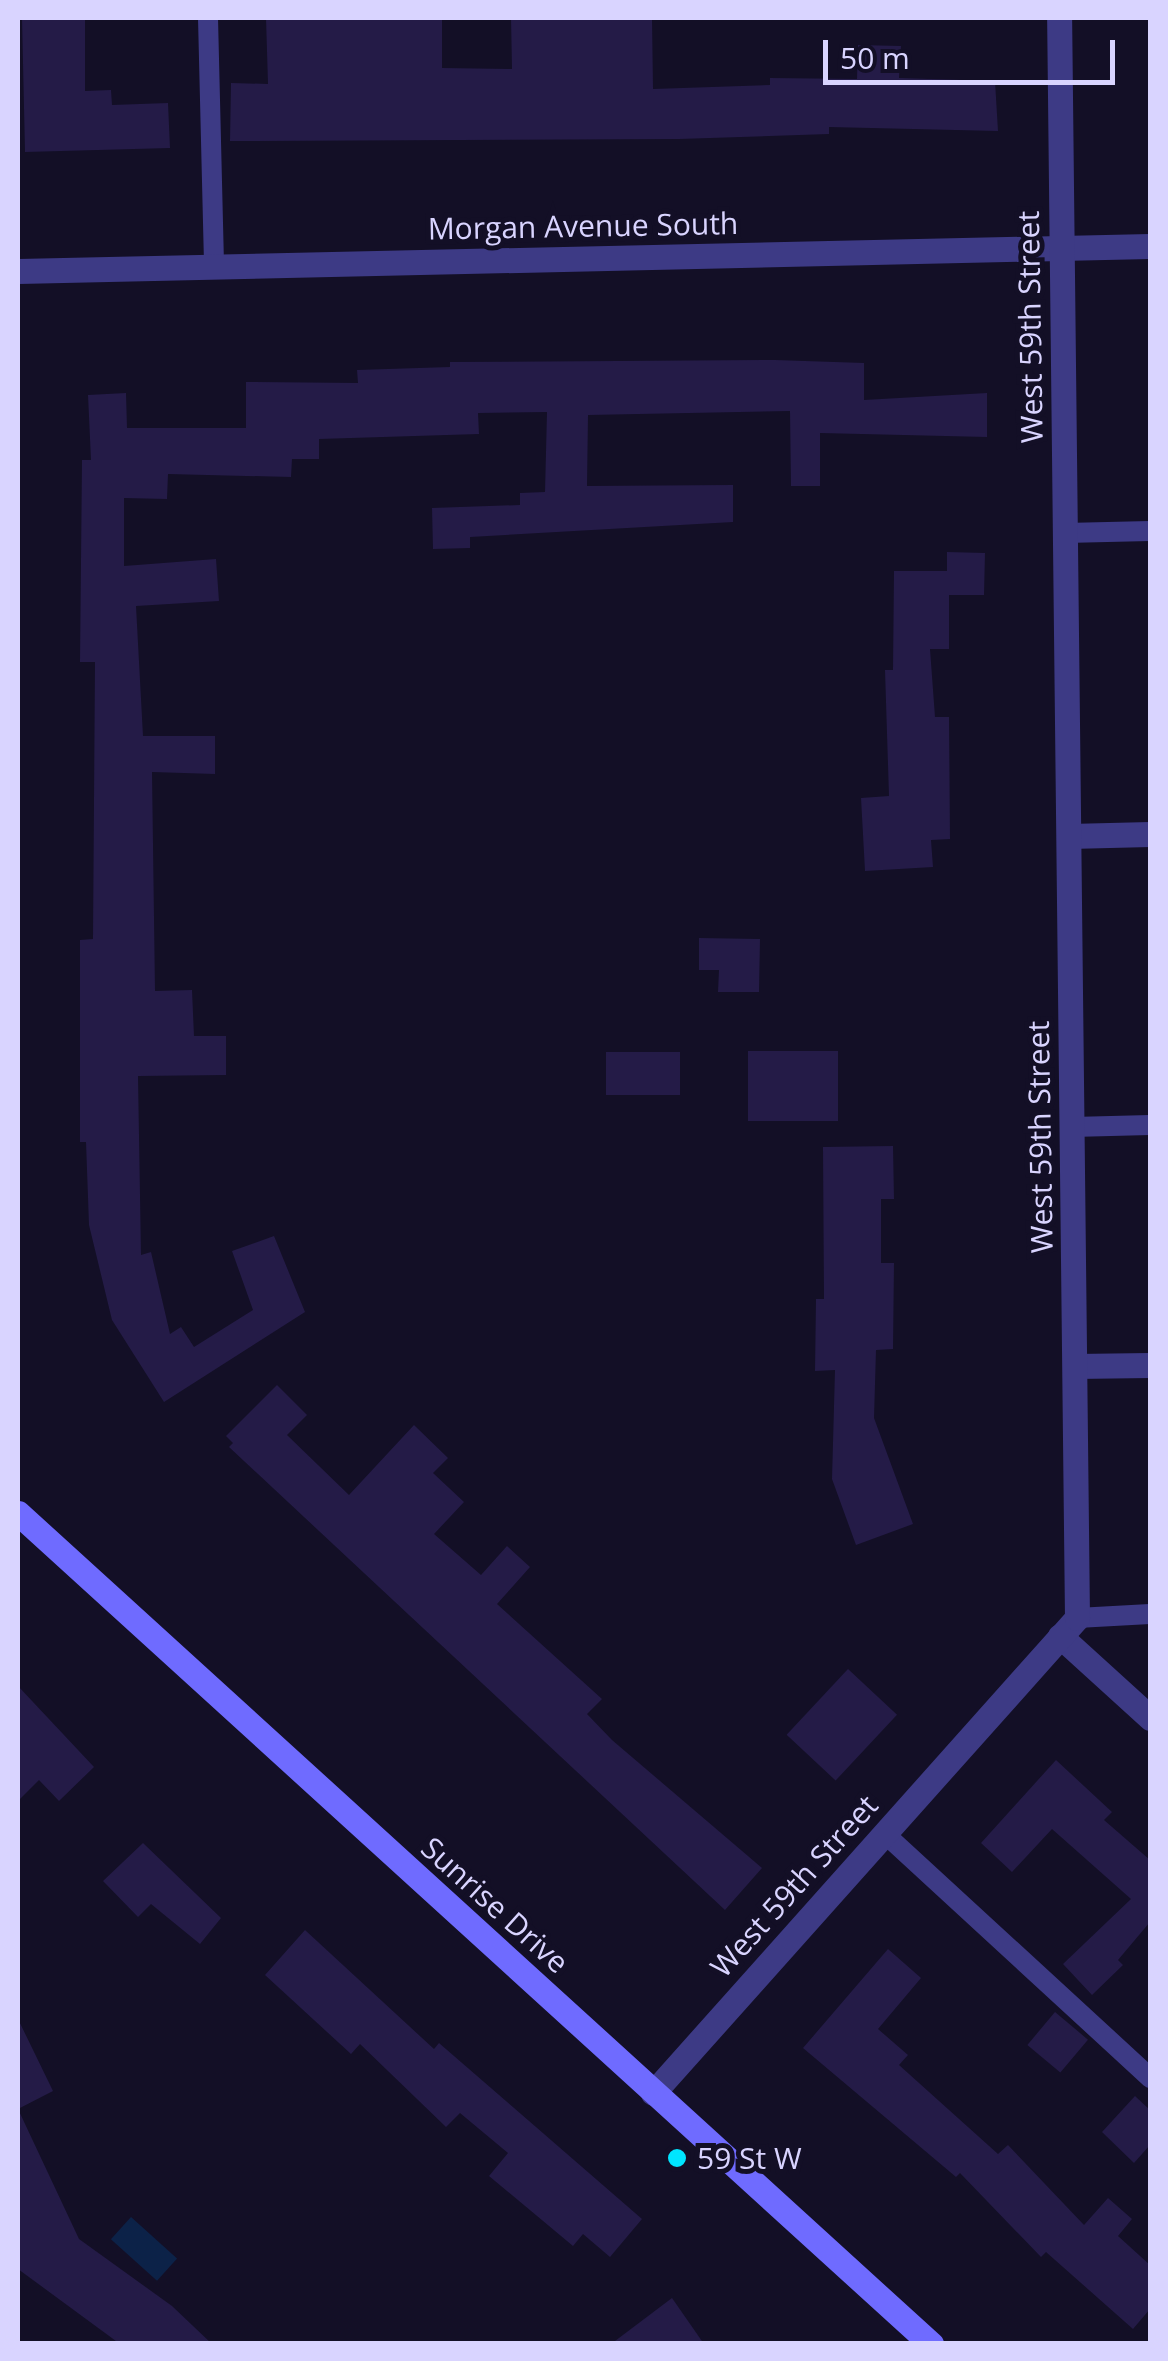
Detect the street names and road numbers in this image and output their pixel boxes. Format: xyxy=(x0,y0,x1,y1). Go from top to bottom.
street label: Morgan Avenue South xyxy=(427,205,739,247)
street label: West 59th Street xyxy=(1010,211,1050,443)
street label: West 59th Street xyxy=(1020,1021,1060,1253)
street label: West 59th Street xyxy=(703,1788,885,1984)
street label: Sunrise Drive xyxy=(414,1830,576,1980)

